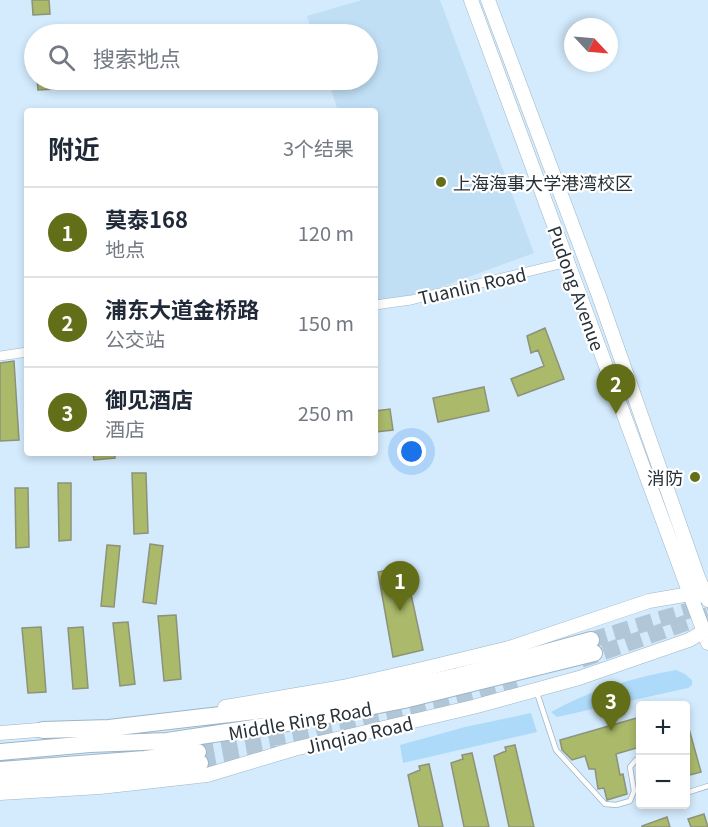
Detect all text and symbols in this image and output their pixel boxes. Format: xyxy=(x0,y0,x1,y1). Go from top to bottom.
north arrow xyxy=(564,18,618,72)
search box xyxy=(24,24,378,90)
icon: search xyxy=(45,41,78,74)
text: 搜索地点 xyxy=(93,41,181,73)
text: 附近 xyxy=(48,129,100,166)
text: 3个结果 xyxy=(283,133,354,162)
place label: 上海海事大学港湾校区 xyxy=(453,169,633,195)
marker: 上海海事大学港湾校区 xyxy=(434,175,448,189)
text: 莫泰168 xyxy=(105,202,188,234)
text: 1 xyxy=(62,218,73,247)
text: 120 m xyxy=(298,218,354,247)
street label: Pudong Avenue xyxy=(542,222,612,354)
text: 地点 xyxy=(105,234,145,263)
street label: Tuanlin Road xyxy=(416,260,528,310)
text: 浦东大道金桥路 xyxy=(105,292,259,324)
text: 2 xyxy=(62,308,73,337)
text: 150 m xyxy=(298,308,354,337)
text: 公交站 xyxy=(105,324,165,353)
pin: 2 xyxy=(596,364,636,414)
text: 御见酒店 xyxy=(105,382,193,414)
text: 3 xyxy=(62,398,73,427)
text: 250 m xyxy=(298,398,354,427)
text: 酒店 xyxy=(105,414,145,443)
your location xyxy=(397,437,426,466)
place label: 消防 xyxy=(647,464,683,490)
marker: 消防 xyxy=(688,470,702,484)
pin: 1 xyxy=(380,562,420,611)
pin: 3 xyxy=(592,682,630,731)
street label: Middle Ring Road xyxy=(226,695,374,745)
map controls xyxy=(636,701,690,809)
button: + xyxy=(636,701,690,755)
street label: Jinqiao Road xyxy=(303,709,415,759)
button: − xyxy=(636,755,690,809)

